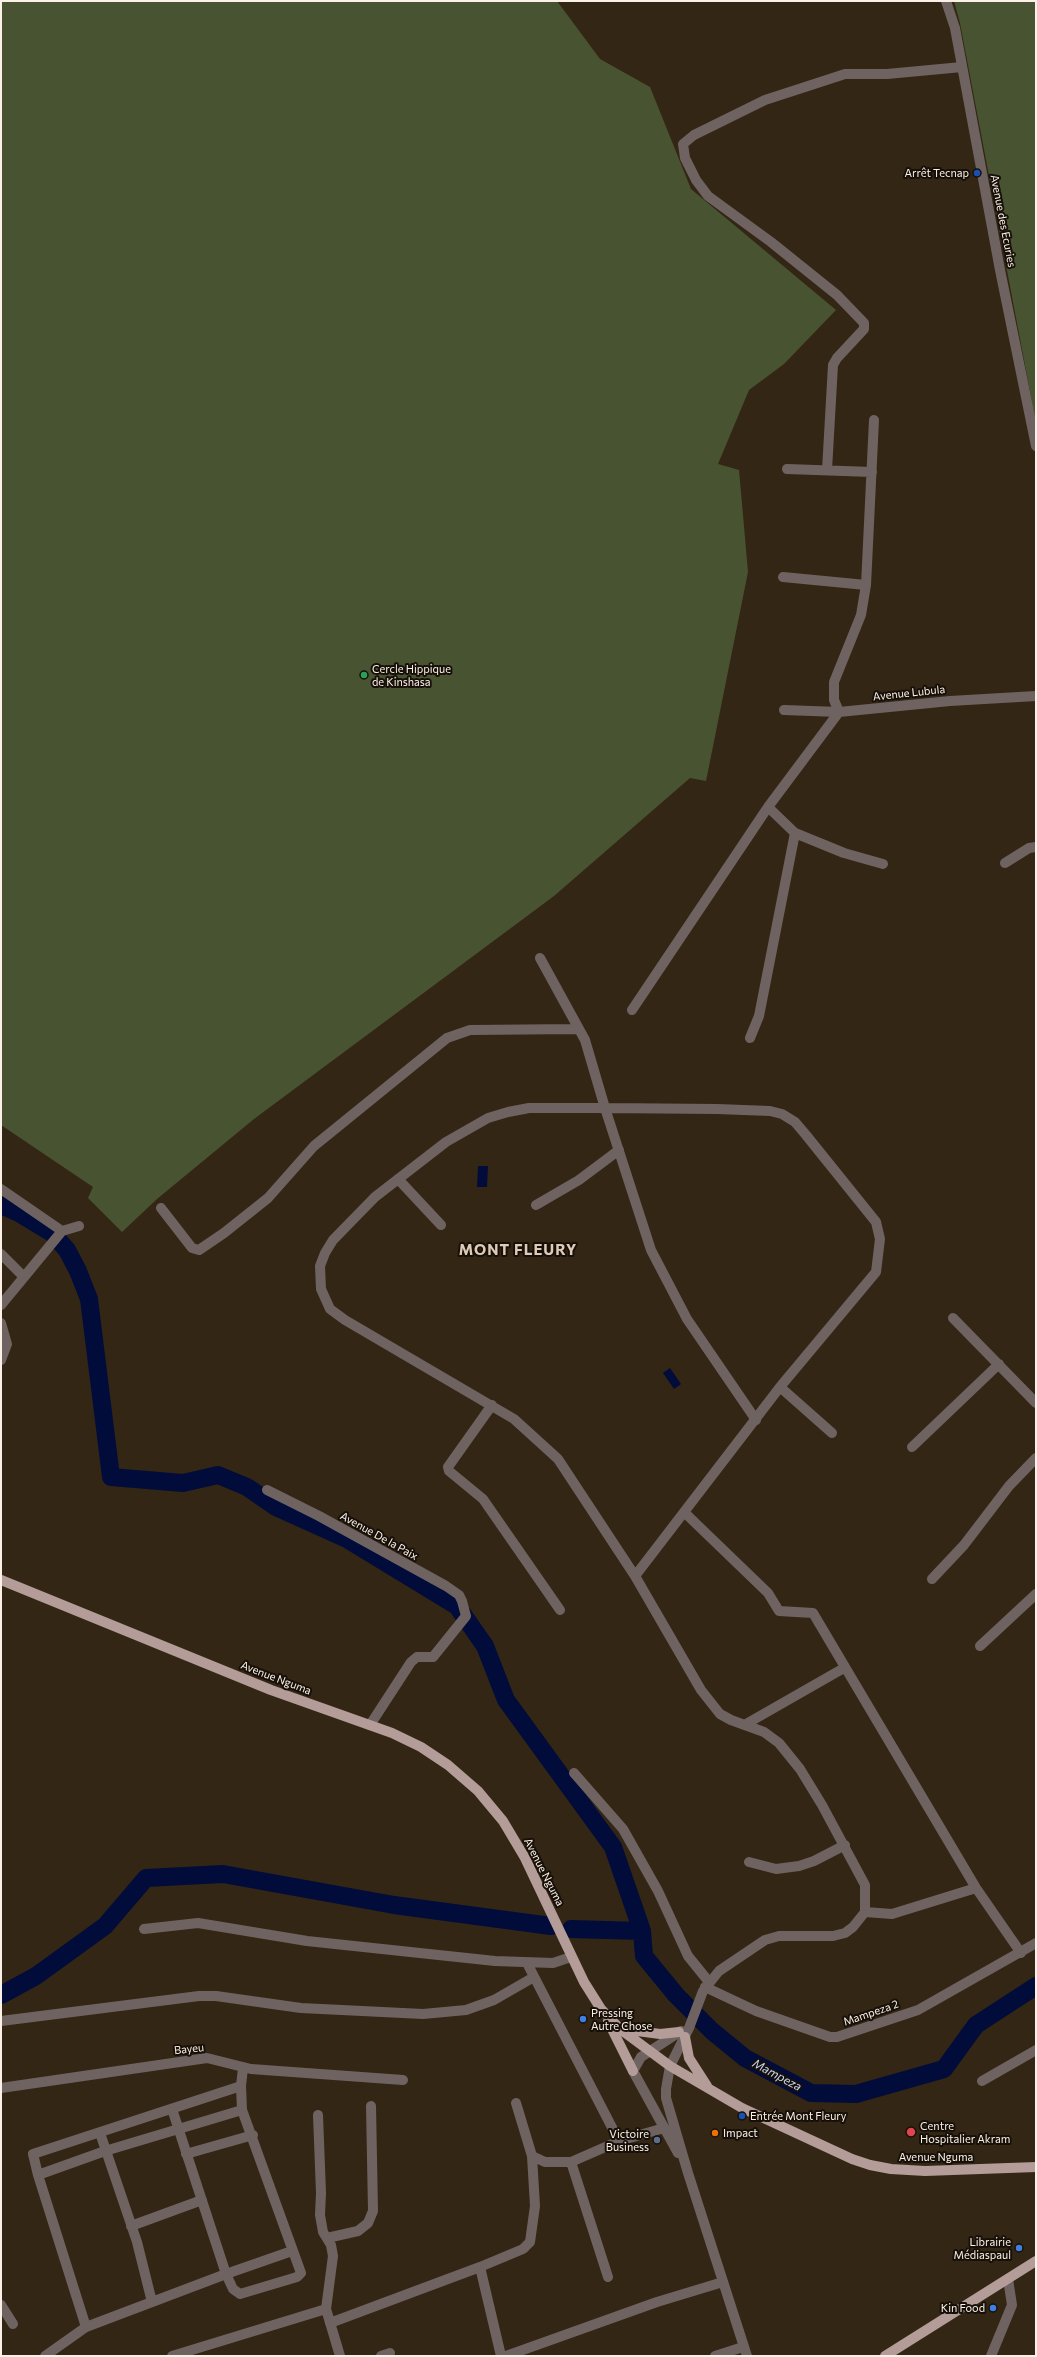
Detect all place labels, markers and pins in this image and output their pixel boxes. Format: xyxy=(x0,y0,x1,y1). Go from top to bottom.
place label: Arrêt Tecnap xyxy=(904,166,969,180)
marker: Arrêt Tecnap xyxy=(972,168,982,178)
place label: Cercle Hippique de Kinshasa xyxy=(372,662,451,688)
marker: Cercle Hippique de Kinshasa xyxy=(359,670,369,680)
place label: Pressing Autre Chose xyxy=(591,2006,652,2032)
marker: Pressing Autre Chose xyxy=(578,2014,588,2024)
place label: Entrée Mont Fleury xyxy=(750,2109,846,2123)
marker: Entrée Mont Fleury xyxy=(737,2111,747,2121)
place label: Centre Hospitalier Akram xyxy=(920,2119,1010,2145)
place label: Impact xyxy=(723,2126,758,2140)
marker: Centre Hospitalier Akram xyxy=(905,2126,917,2138)
place label: Victoire Business xyxy=(606,2127,649,2153)
marker: Impact xyxy=(710,2128,720,2138)
marker: Victoire Business xyxy=(652,2135,662,2145)
place label: Librairie Médiaspaul xyxy=(954,2235,1011,2261)
marker: Librairie Médiaspaul xyxy=(1014,2243,1024,2253)
place label: Kin Food xyxy=(941,2301,985,2315)
marker: Kin Food xyxy=(988,2303,998,2313)

